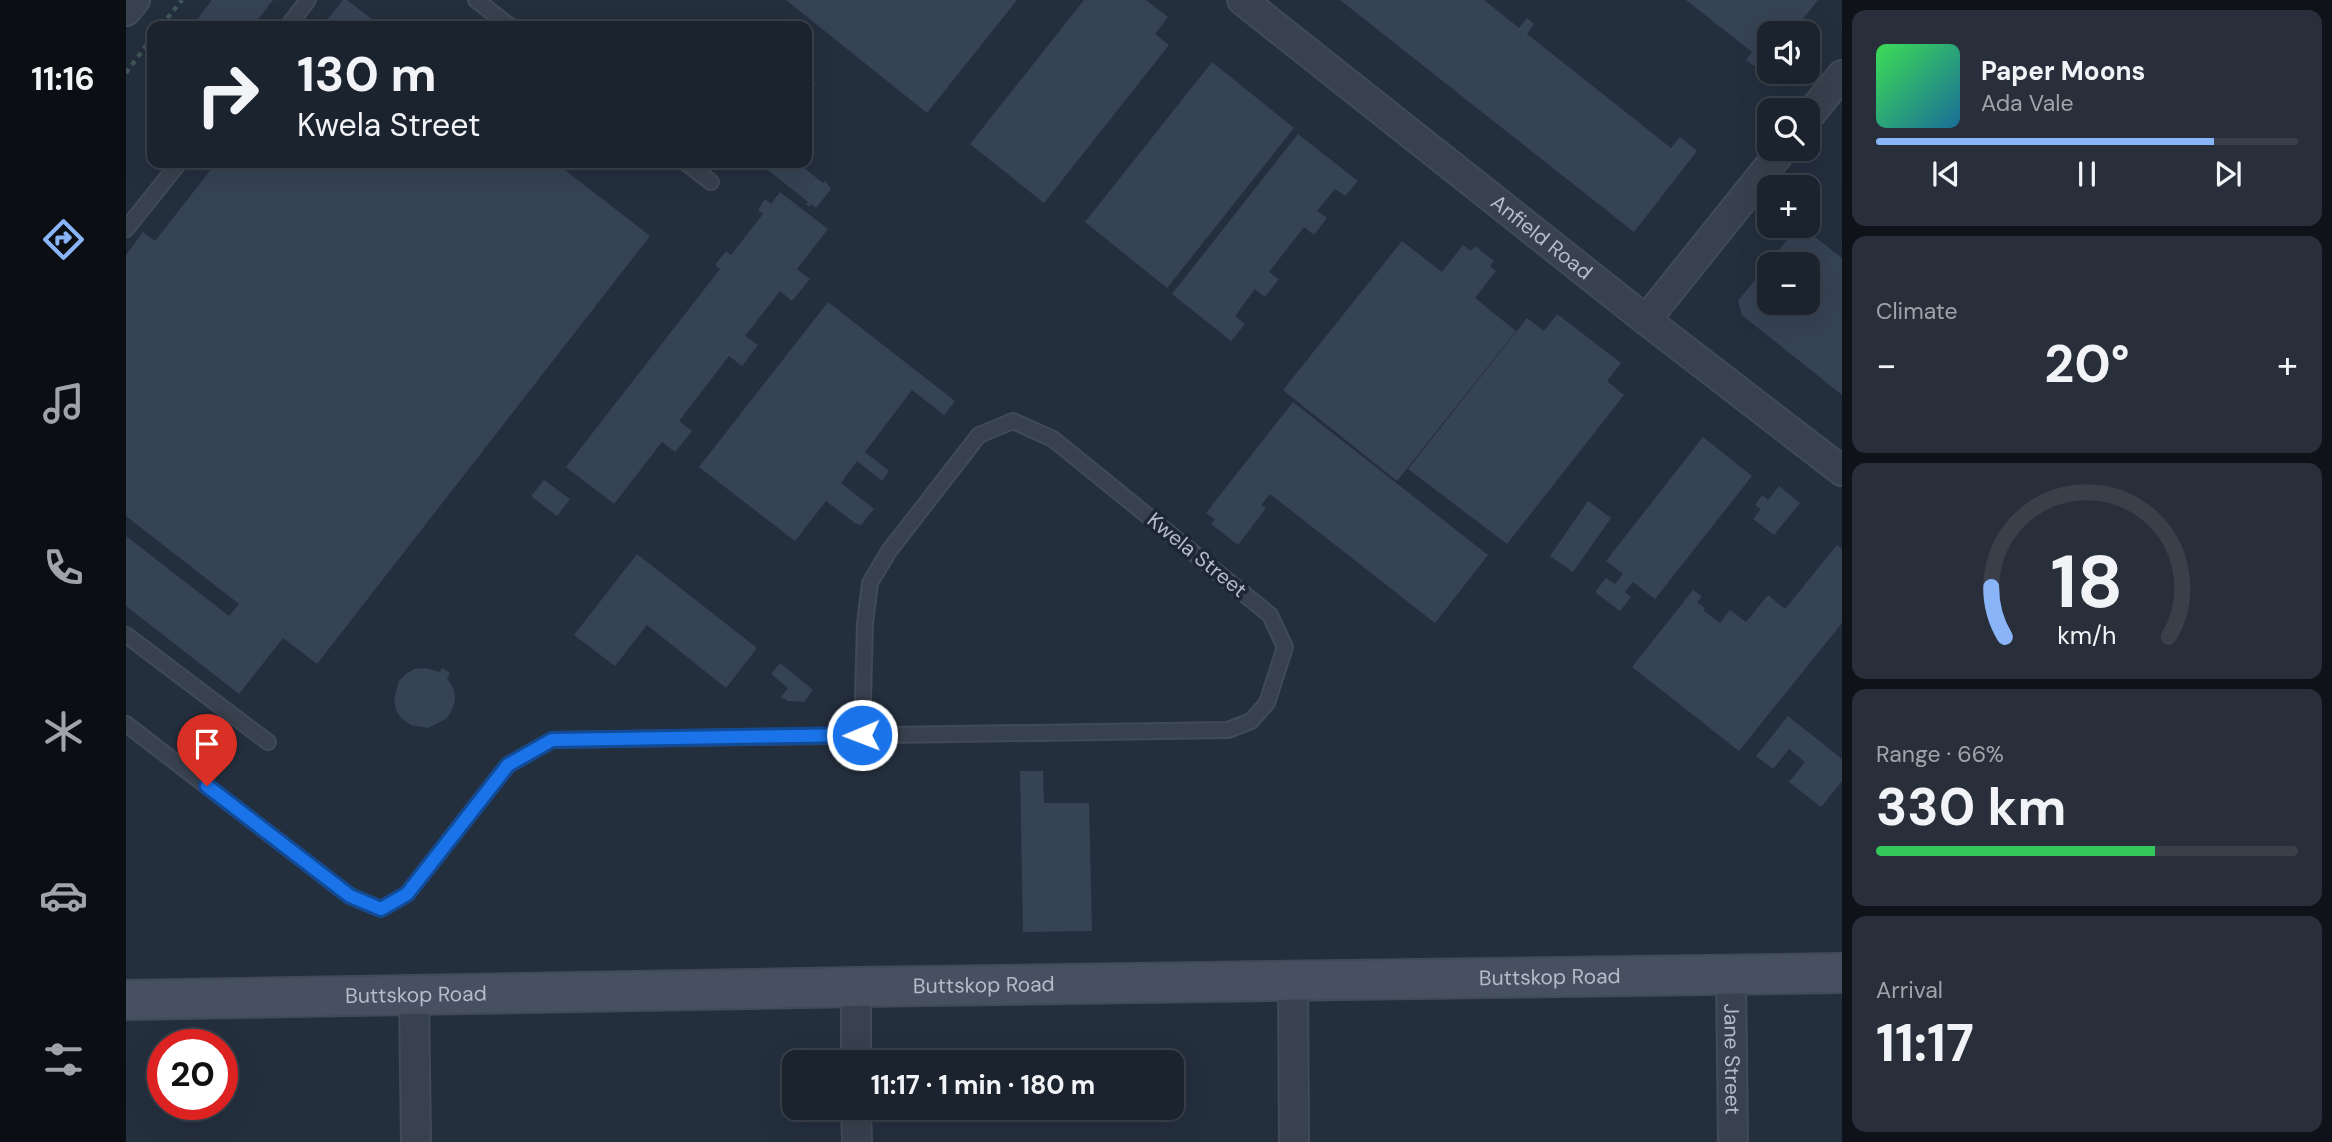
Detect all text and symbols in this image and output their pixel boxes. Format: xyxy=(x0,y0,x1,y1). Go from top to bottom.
map controls xyxy=(1757,21,1820,315)
button: sound xyxy=(1757,21,1820,84)
text: 130 m xyxy=(297,42,437,106)
icon: right xyxy=(182,49,273,140)
text: Paper Moons xyxy=(1981,54,2145,88)
text: 11:16 xyxy=(31,58,95,100)
text: Ada Vale xyxy=(1981,88,2074,118)
button: search xyxy=(1757,98,1820,161)
text: Kwela Street xyxy=(297,104,480,146)
icon: previous xyxy=(1927,155,1965,193)
icon: pause xyxy=(2068,155,2106,193)
icon: next xyxy=(2209,155,2247,193)
button: + xyxy=(1757,175,1820,238)
street label: Anfield Road xyxy=(1485,188,1598,286)
icon: directions xyxy=(39,215,88,264)
button: − xyxy=(1757,252,1820,315)
text: Climate xyxy=(1876,296,1958,326)
text: 20° xyxy=(2044,330,2130,398)
text: − xyxy=(1876,340,1897,390)
text: + xyxy=(2277,340,2298,390)
icon: music xyxy=(39,379,88,428)
street label: Kwela Street xyxy=(1141,506,1253,604)
text: 18 xyxy=(2051,535,2123,630)
icon: phone xyxy=(39,543,88,592)
text: km/h xyxy=(2057,619,2117,652)
position arrow xyxy=(825,698,899,772)
icon: climate xyxy=(39,707,88,756)
pin xyxy=(177,714,237,786)
icon: arrive xyxy=(188,725,226,763)
text: Range · 66% xyxy=(1876,739,2004,769)
text: 330 km xyxy=(1876,773,2067,841)
icon: car xyxy=(39,871,88,920)
street label: Buttskop Road xyxy=(1479,962,1621,992)
street label: Buttskop Road xyxy=(913,970,1055,1000)
text: Arrival xyxy=(1876,975,1943,1005)
street label: Buttskop Road xyxy=(345,980,487,1010)
street label: Jane Street xyxy=(1717,1003,1747,1115)
text: 11:17 xyxy=(1876,1009,1974,1077)
speed limit sign: 20 xyxy=(147,1029,238,1120)
icon: filters xyxy=(39,1035,88,1084)
text: 11:17 · 1 min · 180 m xyxy=(871,1068,1095,1102)

